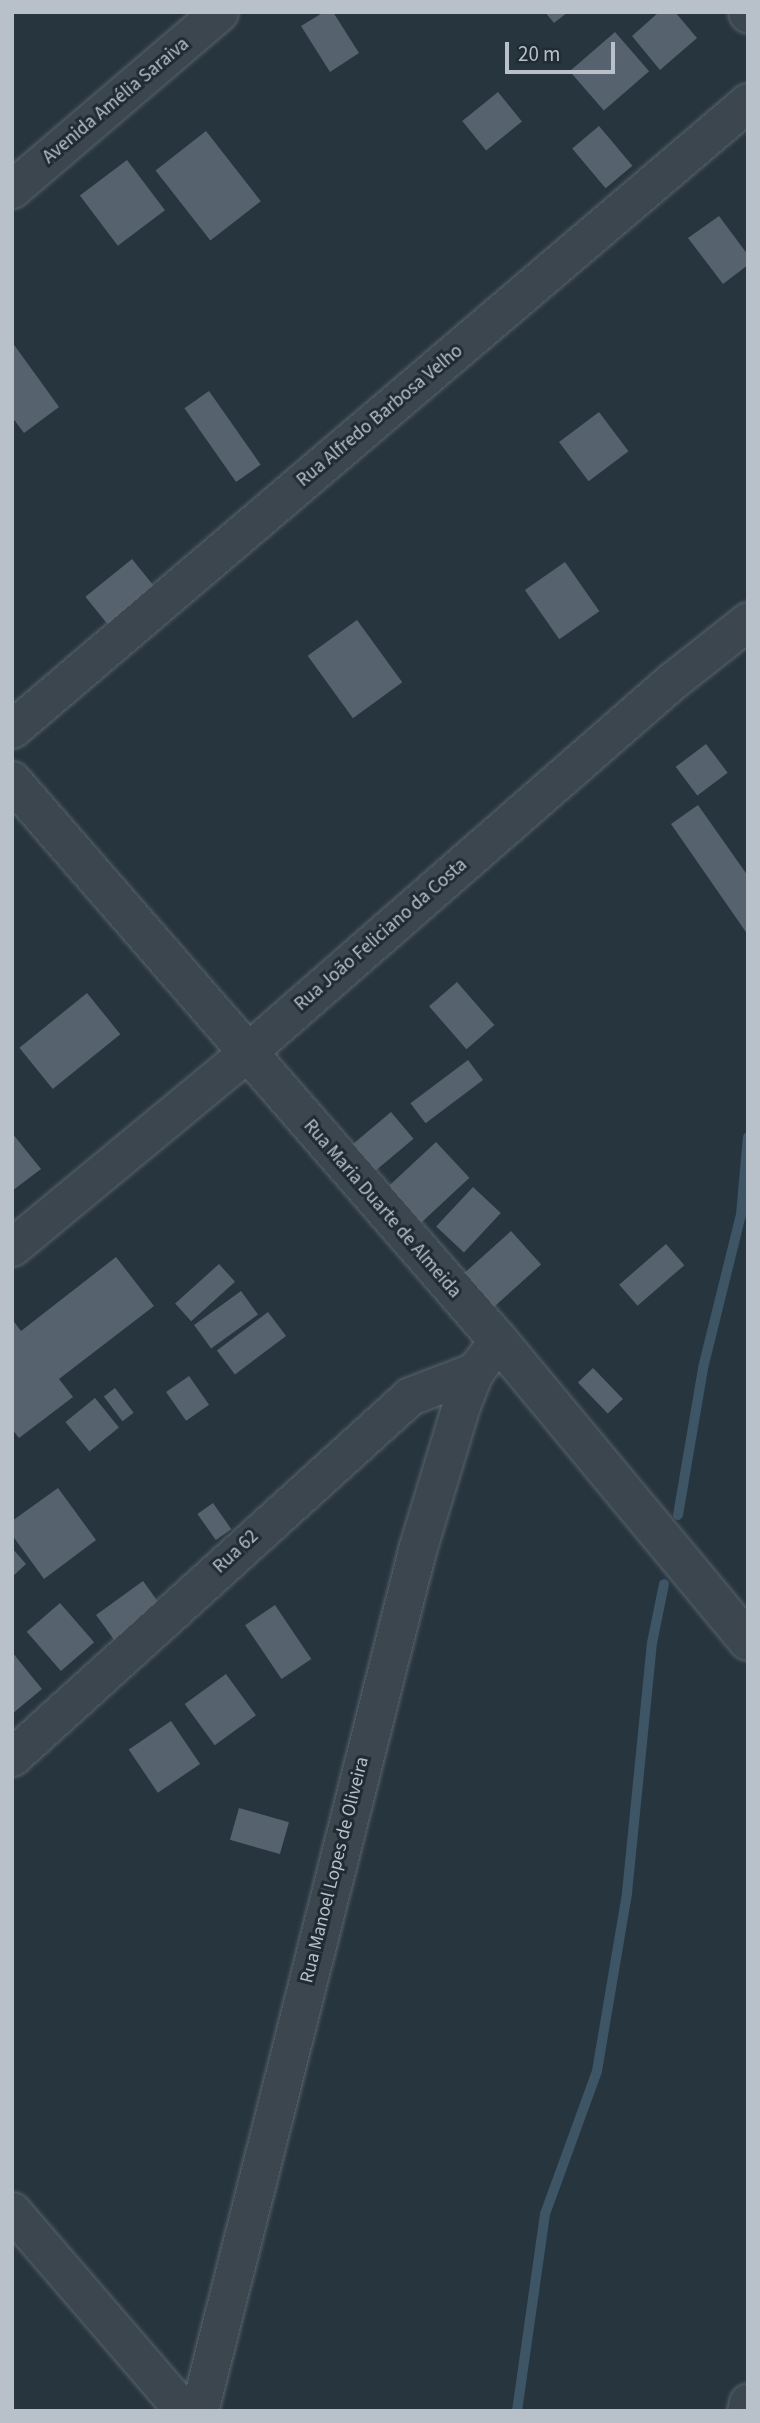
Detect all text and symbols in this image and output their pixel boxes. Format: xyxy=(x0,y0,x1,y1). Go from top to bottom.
scale bar xyxy=(508,28,618,72)
street label: Avenida Amélia Saraiva xyxy=(38,33,194,169)
text: 20 m xyxy=(518,39,560,69)
street label: Rua Alfredo Barbosa Velho xyxy=(292,340,468,492)
street label: Rua João Feliciano da Costa xyxy=(290,854,472,1016)
street label: Rua Maria Duarte de Almeida xyxy=(298,1115,466,1303)
street label: Rua 62 xyxy=(209,1525,263,1579)
street label: Rua Manoel Lopes de Oliveira xyxy=(296,1755,374,1985)

